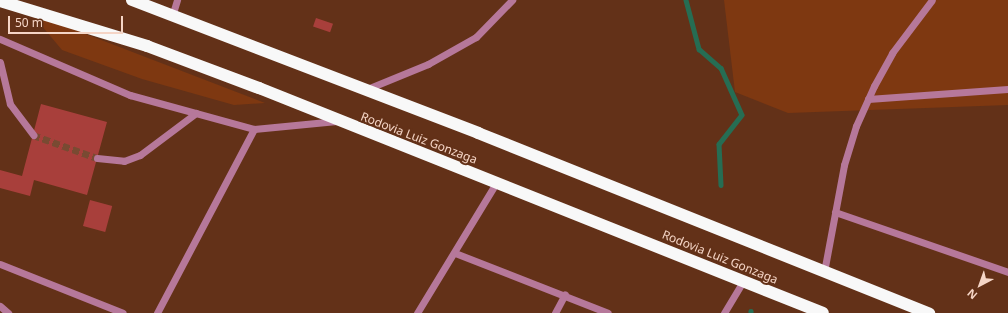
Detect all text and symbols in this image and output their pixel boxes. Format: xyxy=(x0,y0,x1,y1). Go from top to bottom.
scale bar xyxy=(10,8,125,34)
text: 50 m xyxy=(15,14,43,31)
street label: Rodovia Luiz Gonzaga xyxy=(359,109,479,167)
street label: Rodovia Luiz Gonzaga xyxy=(660,227,780,287)
north arrow xyxy=(960,265,1000,305)
text: N xyxy=(964,286,980,303)

